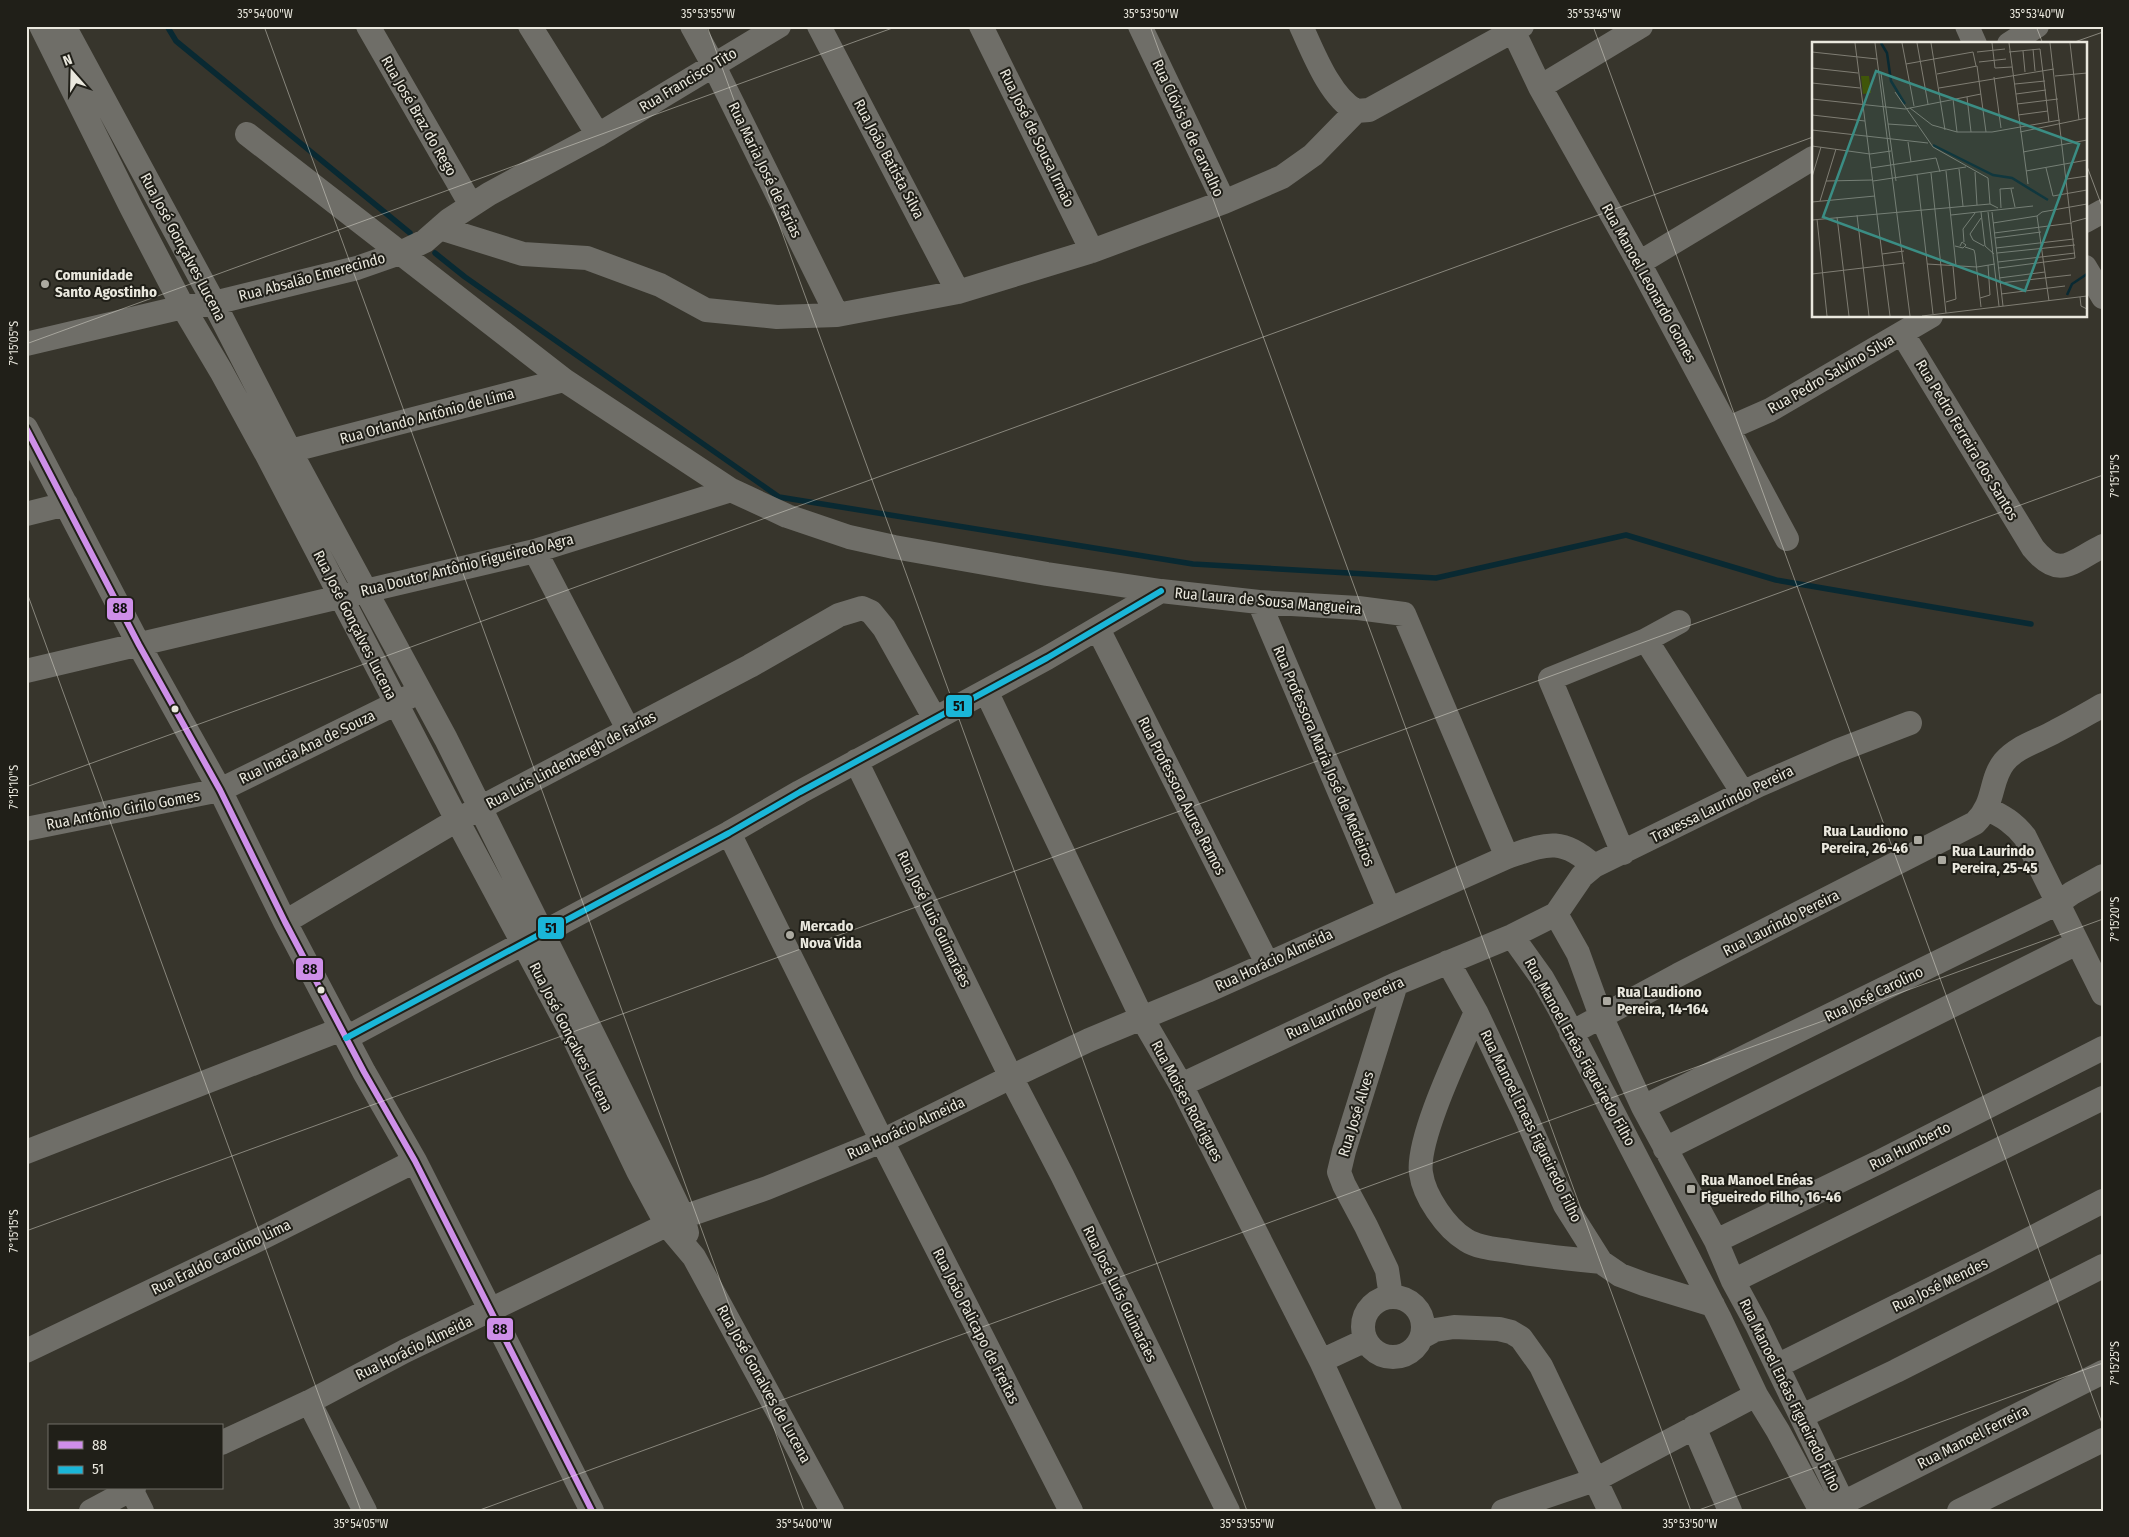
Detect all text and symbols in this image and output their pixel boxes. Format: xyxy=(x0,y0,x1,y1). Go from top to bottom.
text: 35°54'00"W xyxy=(237,7,293,21)
text: 35°53'55"W xyxy=(681,7,735,21)
text: 35°53'50"W xyxy=(1124,7,1178,21)
text: 35°53'45"W xyxy=(1567,7,1621,21)
text: 35°53'40"W xyxy=(2010,7,2064,21)
inset map xyxy=(1812,42,2086,318)
street label: Rua Francisco Tito xyxy=(636,44,740,116)
north arrow xyxy=(48,48,98,98)
text: N xyxy=(61,51,75,70)
street label: Rua José Braz do Rego xyxy=(377,53,461,179)
street label: Rua Clóvis B de carvalho xyxy=(1148,56,1228,200)
street label: Rua José de Sousa Irmão xyxy=(996,66,1078,210)
street label: Rua João Batista Silva xyxy=(850,96,928,222)
street label: Rua Maria José de Farias xyxy=(724,99,806,241)
street label: Rua José Gonçalves Lucena xyxy=(136,170,230,324)
street label: Rua Manoel Leonardo Gomes xyxy=(1598,201,1700,365)
street label: Rua Absalão Emerecindo xyxy=(237,249,387,305)
place label: Comunidade Santo Agostinho xyxy=(55,266,157,301)
marker: Comunidade Santo Agostinho xyxy=(39,278,51,290)
text: 7°15'05"S xyxy=(7,321,21,365)
street label: Rua Pedro Salvino Silva xyxy=(1765,330,1897,418)
street label: Rua Pedro Ferreira dos Santos xyxy=(1912,357,2022,523)
street label: Rua Orlando Antônio de Lima xyxy=(338,384,516,448)
text: 7°15'15"S xyxy=(2108,454,2122,498)
street label: Rua Doutor Antônio Figueiredo Agra xyxy=(359,530,575,600)
street label: Rua José Gonçalves Lucena xyxy=(310,547,400,703)
street label: Rua Laura de Sousa Mangueira xyxy=(1174,584,1362,618)
line badge: 88 xyxy=(106,597,134,621)
text: 88 xyxy=(113,600,128,617)
street label: Rua Professora Maria José de Medeiros xyxy=(1269,643,1379,869)
line badge: 51 xyxy=(945,694,973,718)
text: 51 xyxy=(953,698,965,715)
unlabelled marker xyxy=(170,704,180,714)
street label: Rua Inacia Ana de Souza xyxy=(236,706,378,788)
street label: Rua Luis Lindenbergh de Farias xyxy=(483,707,659,813)
street label: Rua Professora Aurea Ramos xyxy=(1134,714,1230,878)
street label: Travessa Laurindo Pereira xyxy=(1648,762,1796,846)
text: 7°15'10"S xyxy=(7,765,21,809)
street label: Rua Antônio Cirilo Gomes xyxy=(45,786,201,834)
place label: Rua Laudiono Pereira, 26-46 xyxy=(1821,822,1908,857)
marker: Rua Laudiono Pereira, 26-46 xyxy=(1912,834,1924,846)
place label: Rua Laurindo Pereira, 25-45 xyxy=(1952,842,2038,877)
street label: Rua José Luis Guimarães xyxy=(893,848,975,990)
marker: Rua Laurindo Pereira, 25-45 xyxy=(1936,854,1948,866)
street label: Rua Laurindo Pereira xyxy=(1720,886,1842,960)
text: 7°15'20"S xyxy=(2108,897,2122,941)
line badge: 51 xyxy=(537,916,565,940)
place label: Mercado Nova Vida xyxy=(800,917,862,952)
text: 51 xyxy=(545,920,557,937)
street label: Rua Horácio Almeida xyxy=(1212,925,1336,995)
marker: Mercado Nova Vida xyxy=(784,929,796,941)
street label: Rua Manoel Enéas Figueiredo Filho xyxy=(1521,955,1639,1149)
line badge: 88 xyxy=(295,957,324,981)
street label: Rua José Gonçalves Lucena xyxy=(526,959,616,1115)
text: 88 xyxy=(303,961,318,978)
street label: Rua José Carolino xyxy=(1822,962,1926,1026)
street label: Rua Laurindo Pereira xyxy=(1283,973,1407,1043)
place label: Rua Laudiono Pereira, 14-164 xyxy=(1617,983,1709,1018)
unlabelled marker xyxy=(316,985,326,995)
marker: Rua Laudiono Pereira, 14-164 xyxy=(1601,995,1613,1007)
street label: Rua Manoel Eneas Figueiredo Filho xyxy=(1476,1027,1586,1225)
street label: Rua Moises Rodrigues xyxy=(1147,1037,1227,1165)
street label: Rua José Alves xyxy=(1334,1069,1378,1159)
street label: Rua Horácio Almeida xyxy=(844,1093,968,1163)
street label: Rua Humberto xyxy=(1866,1118,1954,1174)
place label: Rua Manoel Enéas Figueiredo Filho, 16-46 xyxy=(1701,1171,1842,1206)
marker: Rua Manoel Enéas Figueiredo Filho, 16-46 xyxy=(1685,1183,1697,1195)
text: 7°15'15"S xyxy=(7,1209,21,1253)
street label: Rua Eraldo Carolino Lima xyxy=(148,1215,294,1299)
street label: Rua José Luís Guimarães xyxy=(1079,1223,1161,1365)
street label: Rua João Palicapo de Freitas xyxy=(929,1245,1023,1407)
street label: Rua José Mendes xyxy=(1889,1254,1991,1316)
street label: Rua Manoel Enéas Figueiredo Filho xyxy=(1735,1296,1845,1494)
street label: Rua José Gonalves de Lucena xyxy=(713,1302,815,1466)
street label: Rua Horácio Almeida xyxy=(353,1312,475,1384)
line badge: 88 xyxy=(486,1317,514,1341)
text: 88 xyxy=(493,1321,508,1338)
text: 7°15'25"S xyxy=(2108,1341,2122,1385)
street label: Rua Manoel Ferreira xyxy=(1914,1401,2032,1473)
legend xyxy=(48,1424,222,1490)
text: 88 xyxy=(92,1436,107,1454)
text: 51 xyxy=(92,1460,104,1478)
text: 35°54'05"W xyxy=(334,1517,388,1531)
text: 35°54'00"W xyxy=(776,1517,832,1531)
text: 35°53'55"W xyxy=(1220,1517,1274,1531)
text: 35°53'50"W xyxy=(1663,1517,1717,1531)

